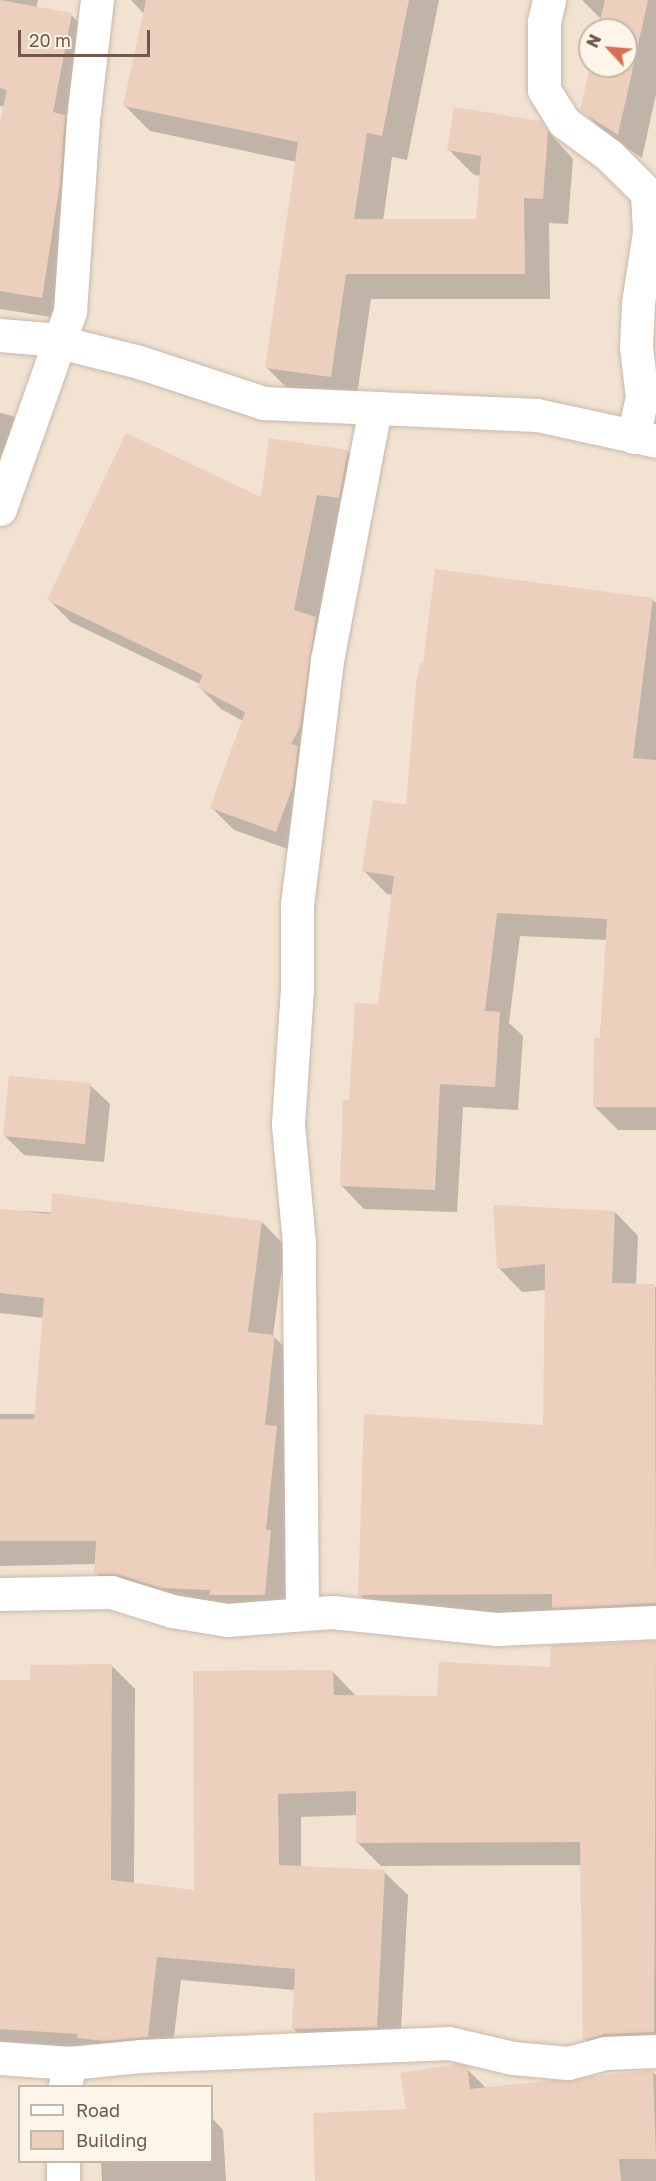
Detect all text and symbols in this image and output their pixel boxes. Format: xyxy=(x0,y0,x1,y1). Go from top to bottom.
scale bar xyxy=(21,18,153,56)
north arrow xyxy=(578,18,638,78)
text: 20 m xyxy=(29,29,71,51)
text: N xyxy=(582,31,605,51)
legend xyxy=(18,2085,213,2163)
text: Road xyxy=(76,2099,120,2121)
text: Building xyxy=(76,2129,147,2151)

